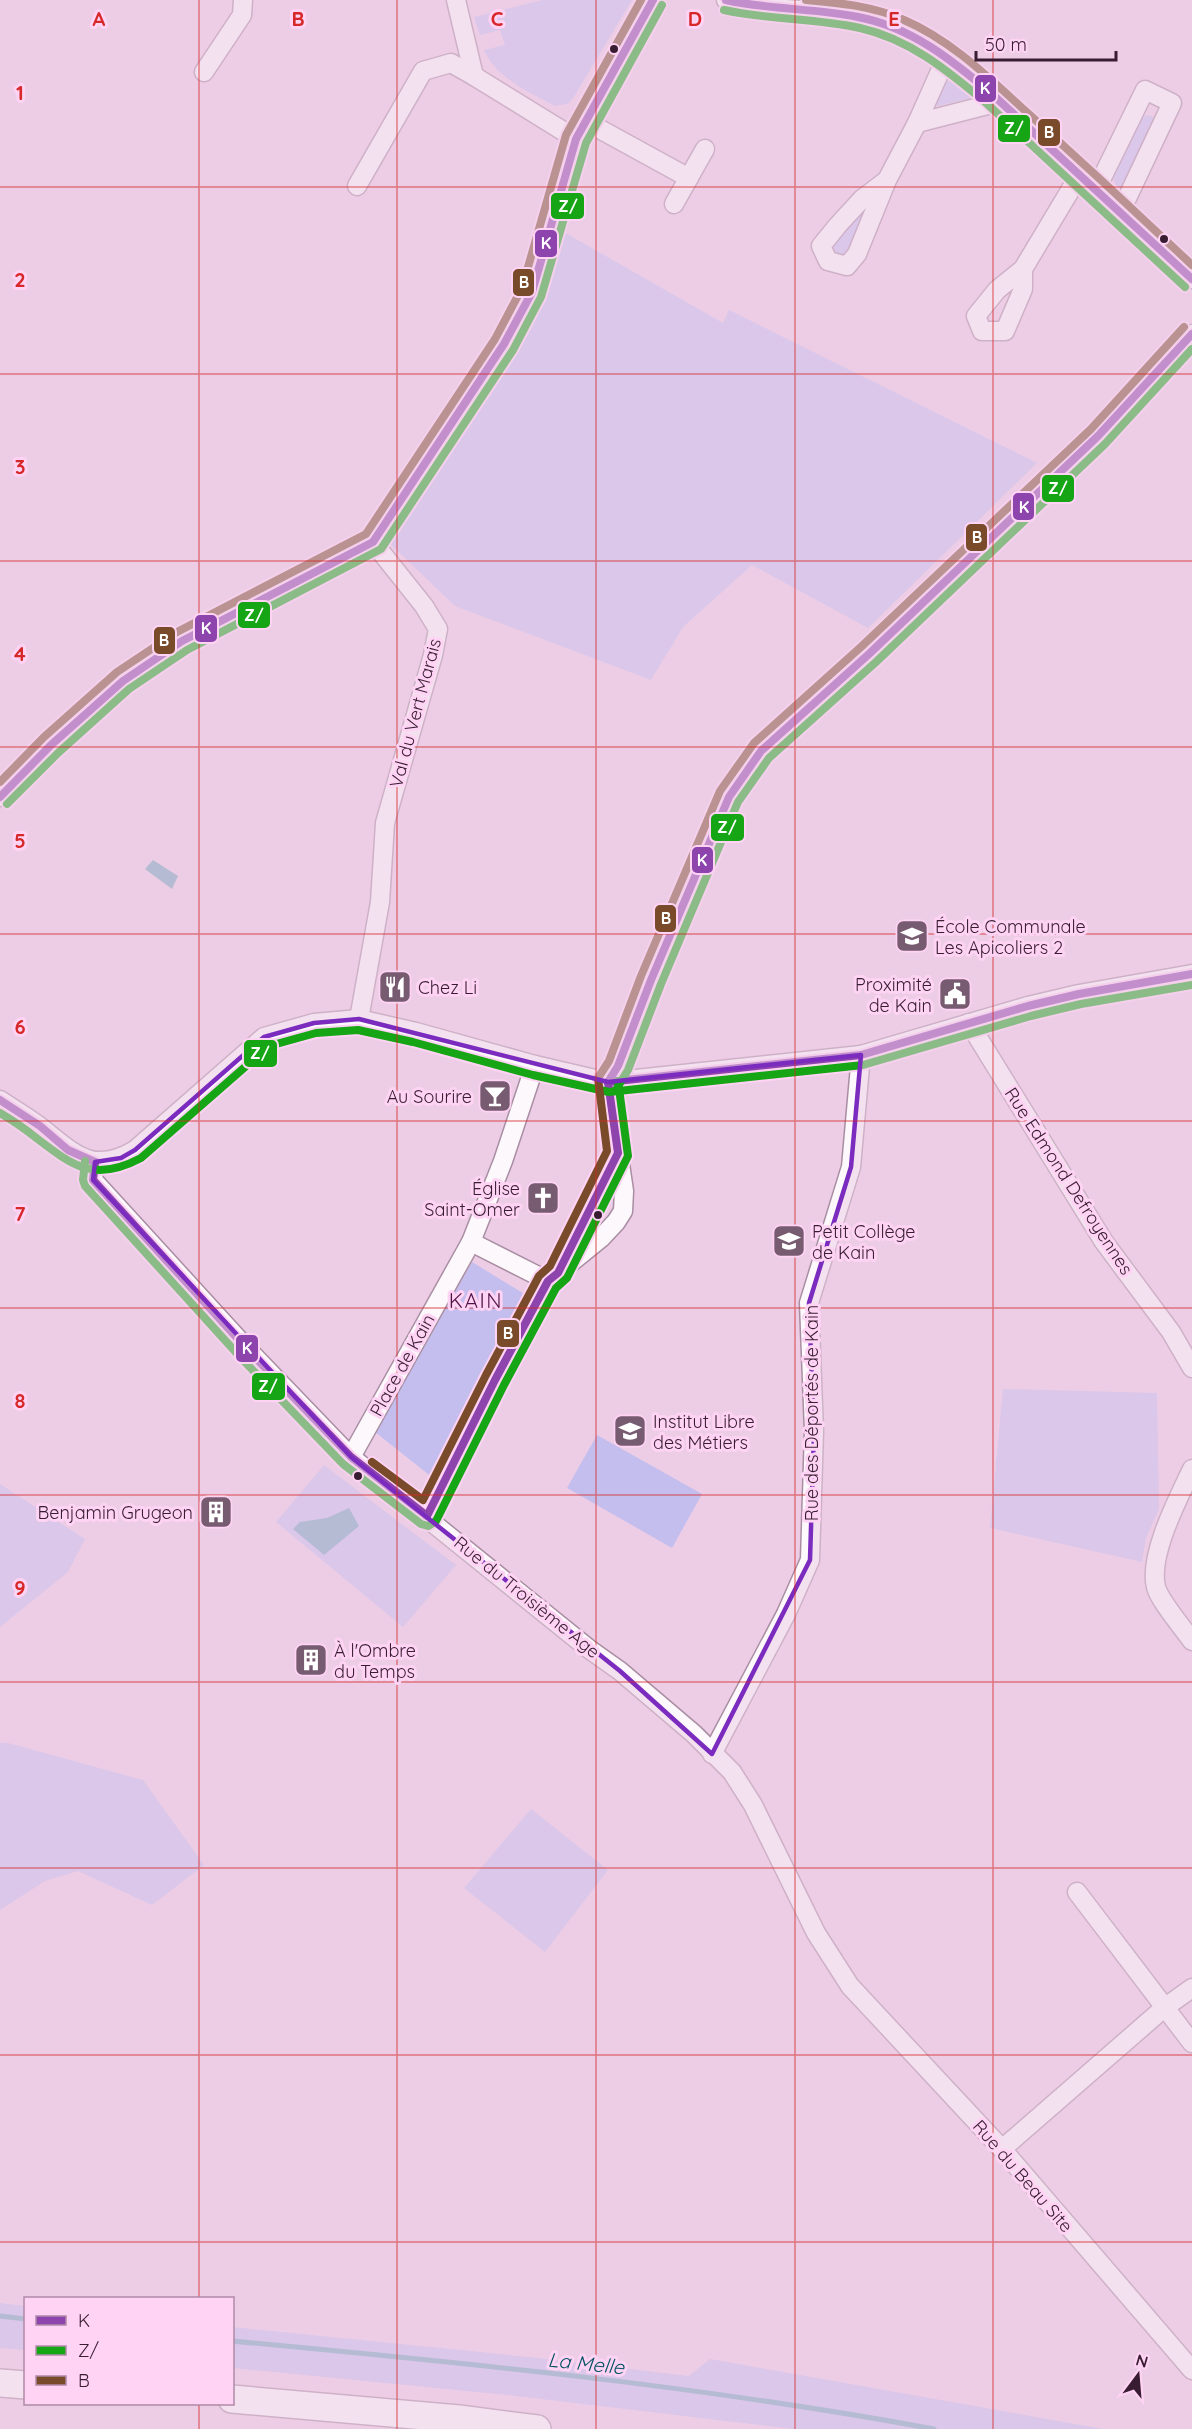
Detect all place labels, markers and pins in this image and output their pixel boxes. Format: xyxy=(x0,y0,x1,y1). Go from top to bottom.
unlabelled marker xyxy=(608,43,620,55)
unlabelled marker xyxy=(1158,233,1170,245)
place label: École Communale Les Apicoliers 2 xyxy=(935,915,1086,959)
school or university icon: École Communale Les Apicoliers 2 xyxy=(894,918,930,954)
restaurant icon: Chez Li xyxy=(377,969,413,1005)
place label: Proximité de Kain xyxy=(855,973,932,1017)
place label: Chez Li xyxy=(418,976,477,999)
public building icon: Proximité de Kain xyxy=(937,976,973,1012)
bar icon: Au Sourire xyxy=(477,1078,513,1114)
place label: Au Sourire xyxy=(387,1085,472,1108)
place label: Église Saint-Omer xyxy=(424,1177,520,1221)
church icon: Église Saint-Omer xyxy=(525,1180,561,1216)
unlabelled marker xyxy=(592,1209,604,1221)
place label: Petit Collège de Kain xyxy=(812,1220,916,1264)
school or university icon: Petit Collège de Kain xyxy=(771,1223,807,1259)
place label: Institut Libre des Métiers xyxy=(653,1410,755,1454)
school or university icon: Institut Libre des Métiers xyxy=(612,1413,648,1449)
unlabelled marker xyxy=(352,1470,364,1482)
building icon: Benjamin Grugeon xyxy=(198,1494,234,1530)
place label: Benjamin Grugeon xyxy=(38,1501,193,1524)
place label: À l'Ombre du Temps xyxy=(334,1639,416,1683)
building icon: À l'Ombre du Temps xyxy=(293,1642,329,1678)

